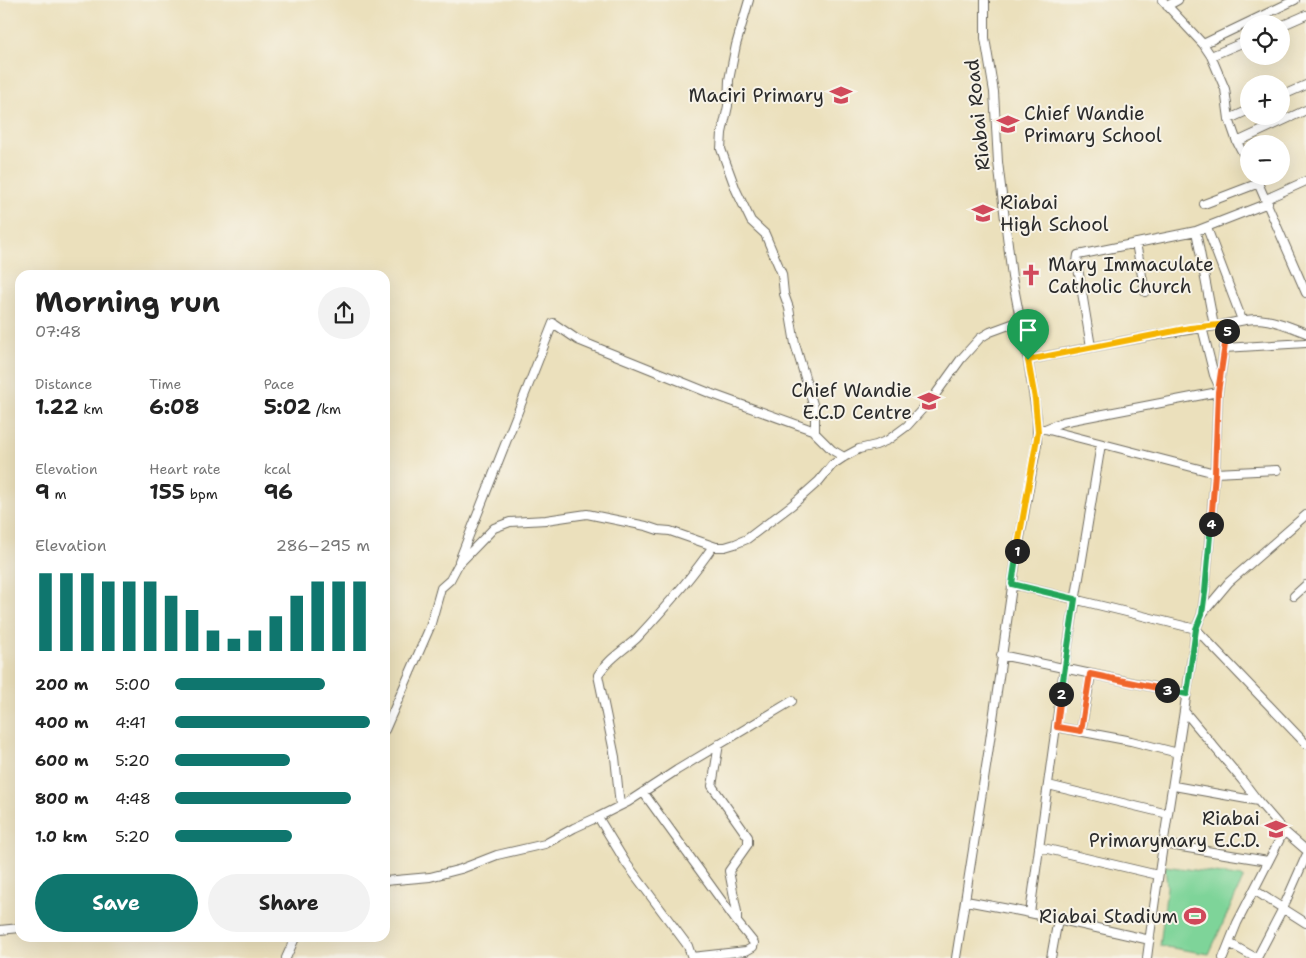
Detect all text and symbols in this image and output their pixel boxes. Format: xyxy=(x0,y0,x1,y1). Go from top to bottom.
map controls xyxy=(1240,15,1290,185)
button: locate xyxy=(1240,15,1290,65)
street label: Riabai Road xyxy=(959,58,996,172)
button: + xyxy=(1240,75,1290,125)
school or university icon: Maciri Primary xyxy=(828,82,854,108)
place label: Maciri Primary xyxy=(688,83,824,108)
place label: Chief Wandie Primary School xyxy=(1024,101,1162,148)
school or university icon: Chief Wandie Primary School xyxy=(995,111,1021,137)
button: − xyxy=(1240,135,1290,185)
place label: Riabai High School xyxy=(1000,190,1109,237)
school or university icon: Riabai High School xyxy=(970,200,996,226)
place label: Mary Immaculate Catholic Church xyxy=(1048,252,1214,299)
church icon: Mary Immaculate Catholic Church xyxy=(1018,262,1044,288)
text: Morning run xyxy=(35,283,220,321)
button: share xyxy=(318,287,370,339)
pin xyxy=(1007,309,1049,360)
icon: arrive xyxy=(1014,316,1042,344)
pin: 5 xyxy=(1214,318,1240,344)
text: 07:48 xyxy=(35,321,81,342)
text: 5 xyxy=(1223,322,1232,340)
text: Distance xyxy=(35,375,92,393)
text: Time xyxy=(149,375,181,393)
text: Pace xyxy=(264,375,294,393)
place label: Chief Wandie E.C.D Centre xyxy=(791,378,912,425)
school or university icon: Chief Wandie E.C.D Centre xyxy=(916,388,942,414)
text: 1.22 xyxy=(35,393,79,421)
text: 6:08 xyxy=(149,393,199,421)
text: 5:02 xyxy=(264,393,311,421)
text: km xyxy=(79,400,103,418)
text: /km xyxy=(311,400,341,418)
text: Elevation xyxy=(35,460,98,478)
text: Heart rate xyxy=(149,460,221,478)
text: kcal xyxy=(264,460,291,478)
text: 9 xyxy=(35,478,50,506)
text: 155 xyxy=(149,478,185,506)
text: 96 xyxy=(264,478,293,506)
text: m xyxy=(50,485,67,503)
text: bpm xyxy=(185,485,218,503)
pin: 4 xyxy=(1198,512,1224,536)
text: 4 xyxy=(1207,515,1216,533)
text: Elevation xyxy=(35,535,107,556)
text: 286–295 m xyxy=(276,535,370,556)
pin: 1 xyxy=(1004,538,1030,564)
text: 1 xyxy=(1014,542,1021,560)
text: 200 m xyxy=(35,674,88,695)
text: 5:00 xyxy=(115,674,150,695)
pin: 3 xyxy=(1154,678,1180,702)
text: 3 xyxy=(1163,681,1172,699)
pin: 2 xyxy=(1048,682,1074,706)
text: 2 xyxy=(1057,685,1066,703)
text: 400 m xyxy=(35,712,89,733)
text: 4:41 xyxy=(115,712,146,733)
text: 600 m xyxy=(35,750,89,771)
text: 5:20 xyxy=(115,750,150,771)
text: 800 m xyxy=(35,788,89,809)
text: 4:48 xyxy=(115,788,151,809)
place label: Riabai Primarymary E.C.D. xyxy=(1089,806,1260,853)
school or university icon: Riabai Primarymary E.C.D. xyxy=(1263,816,1289,842)
text: 1.0 km xyxy=(35,826,87,847)
text: 5:20 xyxy=(115,826,150,847)
button: Save xyxy=(35,874,198,932)
button: Share xyxy=(208,874,370,932)
sports icon: Riabai Stadium xyxy=(1182,903,1208,929)
place label: Riabai Stadium xyxy=(1039,904,1178,929)

